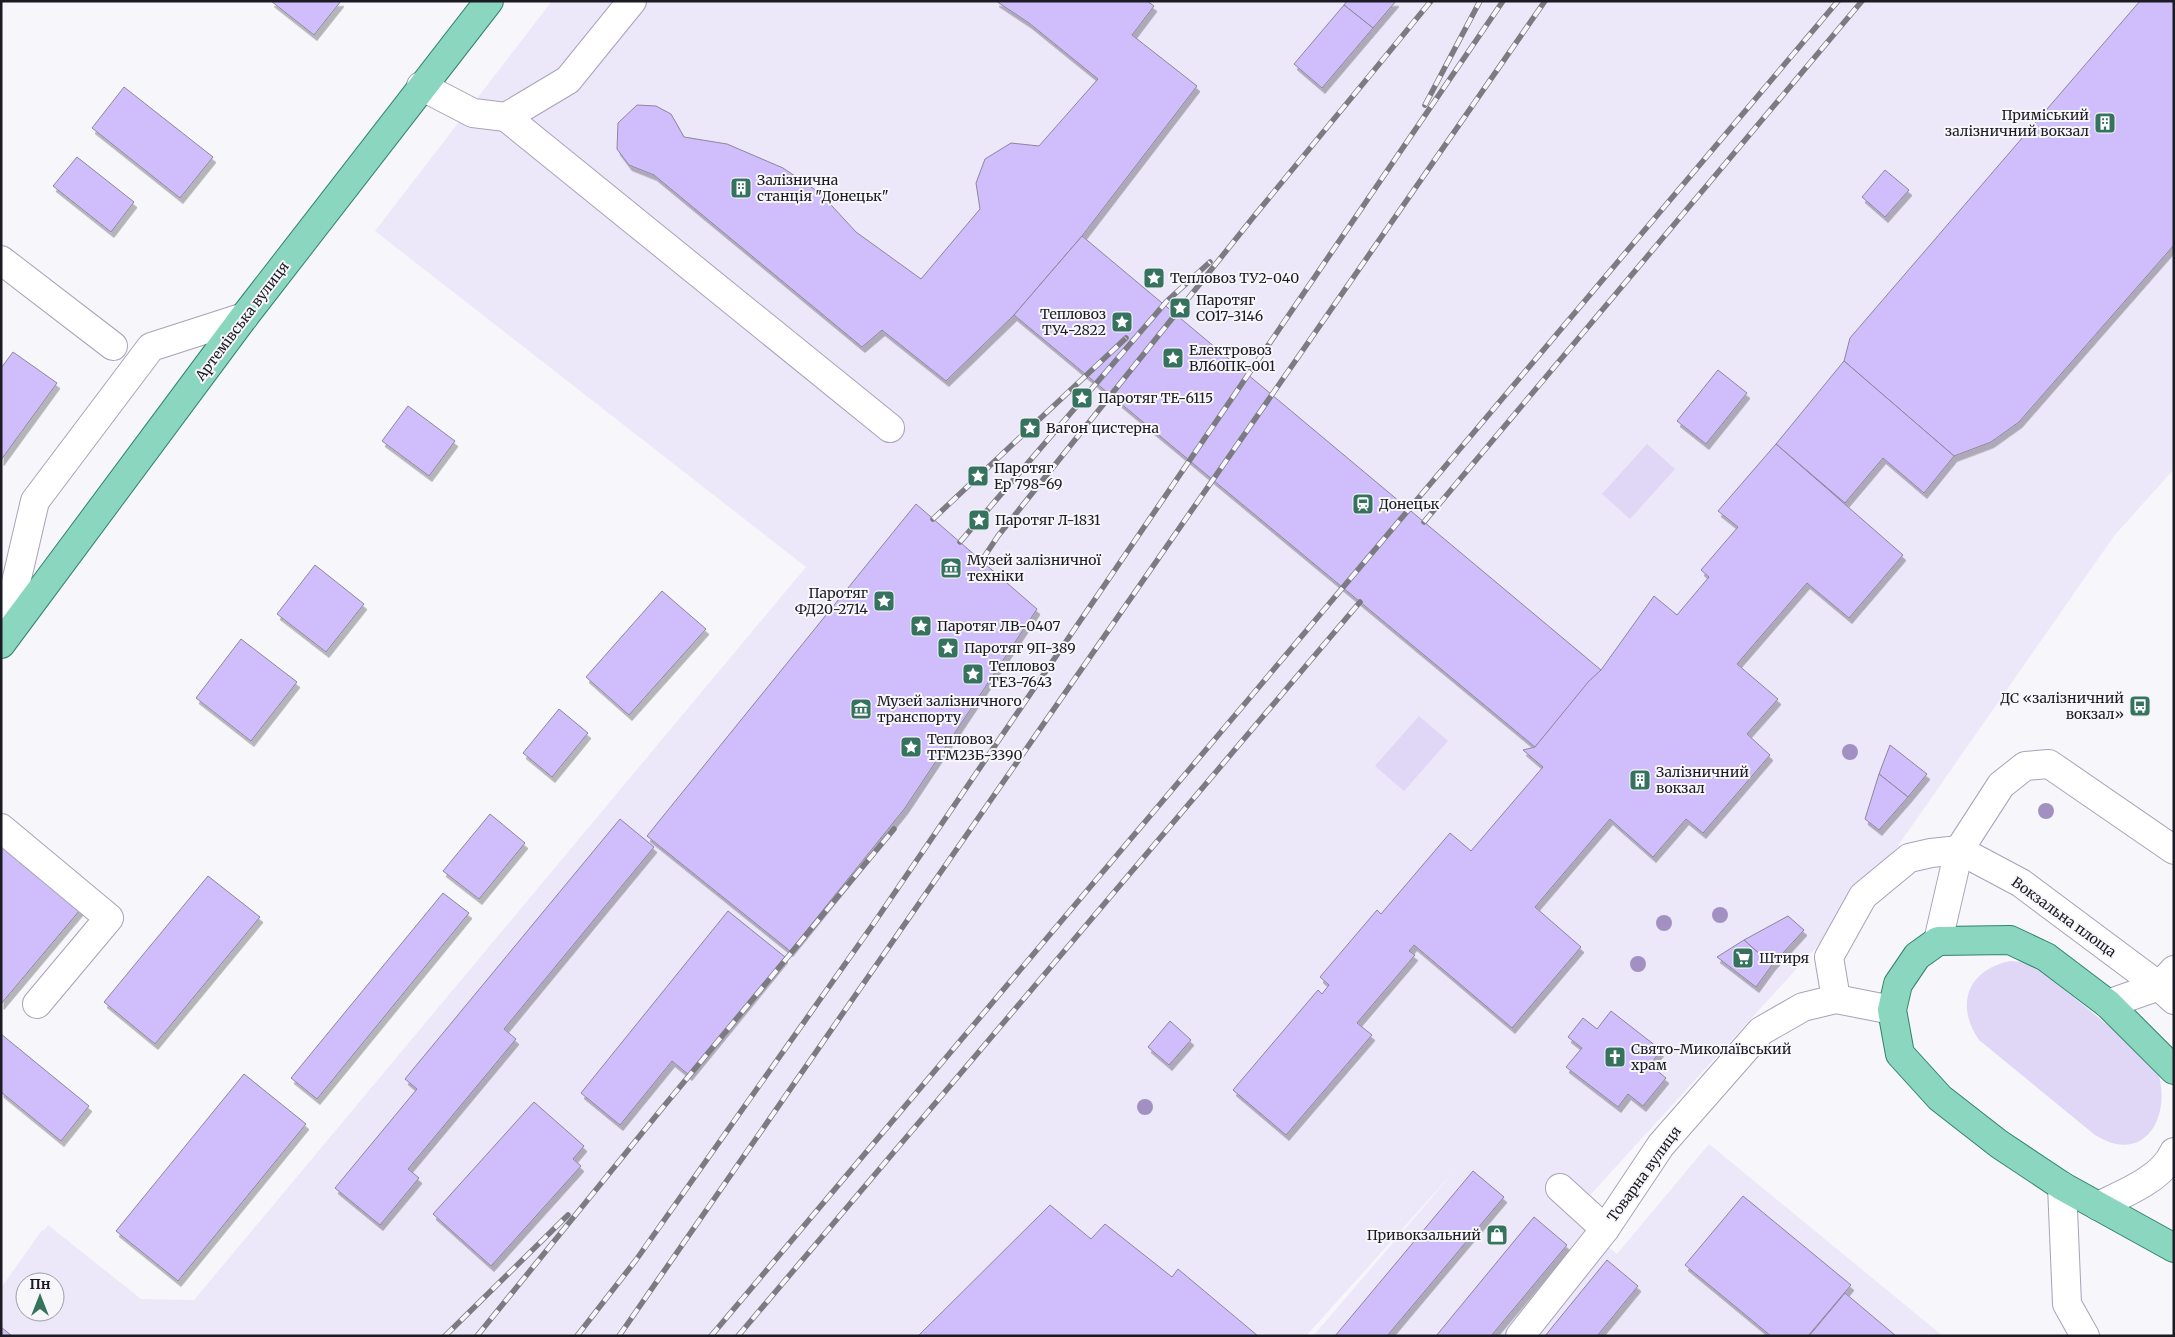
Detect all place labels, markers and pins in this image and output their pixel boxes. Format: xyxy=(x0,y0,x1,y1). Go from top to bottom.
place label: Приміський залізничний вокзал xyxy=(1945,106,2089,140)
building icon: Приміський залізничний вокзал xyxy=(2093,111,2117,135)
place label: Залізнична станція "Донецьк" xyxy=(757,171,889,205)
building icon: Залізнична станція "Донецьк" xyxy=(729,176,753,200)
place icon: Тепловоз ТУ2-040 xyxy=(1142,266,1166,290)
place label: Тепловоз ТУ2-040 xyxy=(1170,269,1299,287)
place label: Паротяг СО17-3146 xyxy=(1196,291,1263,325)
place icon: Паротяг СО17-3146 xyxy=(1168,296,1192,320)
place label: Тепловоз ТУ4-2822 xyxy=(1040,305,1106,339)
place icon: Тепловоз ТУ4-2822 xyxy=(1110,310,1134,334)
place label: Електровоз ВЛ60ПК-001 xyxy=(1189,341,1275,375)
place icon: Електровоз ВЛ60ПК-001 xyxy=(1161,346,1185,370)
place icon: Паротяг ТЕ-6115 xyxy=(1070,386,1094,410)
place label: Паротяг ТЕ-6115 xyxy=(1098,389,1213,407)
place icon: Вагон цистерна xyxy=(1018,416,1042,440)
place label: Вагон цистерна xyxy=(1046,419,1159,437)
place label: Паротяг Ер 798-69 xyxy=(994,459,1063,493)
place icon: Паротяг Ер 798-69 xyxy=(966,464,990,488)
station icon: Донецьк xyxy=(1351,492,1375,516)
place label: Донецьк xyxy=(1379,495,1440,513)
place icon: Паротяг Л-1831 xyxy=(967,508,991,532)
place label: Паротяг Л-1831 xyxy=(995,511,1100,529)
place label: Музей залізничної техніки xyxy=(967,551,1101,585)
museum icon: Музей залізничної техніки xyxy=(939,556,963,580)
place label: Паротяг ФД20-2714 xyxy=(795,584,868,618)
place icon: Паротяг ФД20-2714 xyxy=(872,589,896,613)
place icon: Паротяг ЛВ-0407 xyxy=(909,614,933,638)
place label: Паротяг ЛВ-0407 xyxy=(937,617,1060,635)
place icon: Паротяг 9П-389 xyxy=(936,636,960,660)
place label: Паротяг 9П-389 xyxy=(964,639,1076,657)
place label: Тепловоз ТЕЗ-7643 xyxy=(989,657,1055,691)
place icon: Тепловоз ТЕЗ-7643 xyxy=(961,662,985,686)
place label: ДС «залізничний вокзал» xyxy=(2000,689,2124,723)
place label: Музей залізничного транспорту xyxy=(877,692,1022,726)
bus stop icon: ДС «залізничний вокзал» xyxy=(2128,694,2152,718)
museum icon: Музей залізничного транспорту xyxy=(849,697,873,721)
place label: Тепловоз ТГМ23Б-3390 xyxy=(927,730,1022,764)
place icon: Тепловоз ТГМ23Б-3390 xyxy=(899,735,923,759)
place label: Залізничний вокзал xyxy=(1656,763,1749,797)
building icon: Залізничний вокзал xyxy=(1628,768,1652,792)
supermarket icon: Штиря xyxy=(1731,946,1755,970)
place label: Штиря xyxy=(1759,949,1809,967)
place label: Свято-Миколаївський храм xyxy=(1631,1040,1792,1074)
church icon: Свято-Миколаївський храм xyxy=(1603,1045,1627,1069)
shop icon: Привокзальний xyxy=(1485,1223,1509,1247)
place label: Привокзальний xyxy=(1367,1226,1481,1244)

